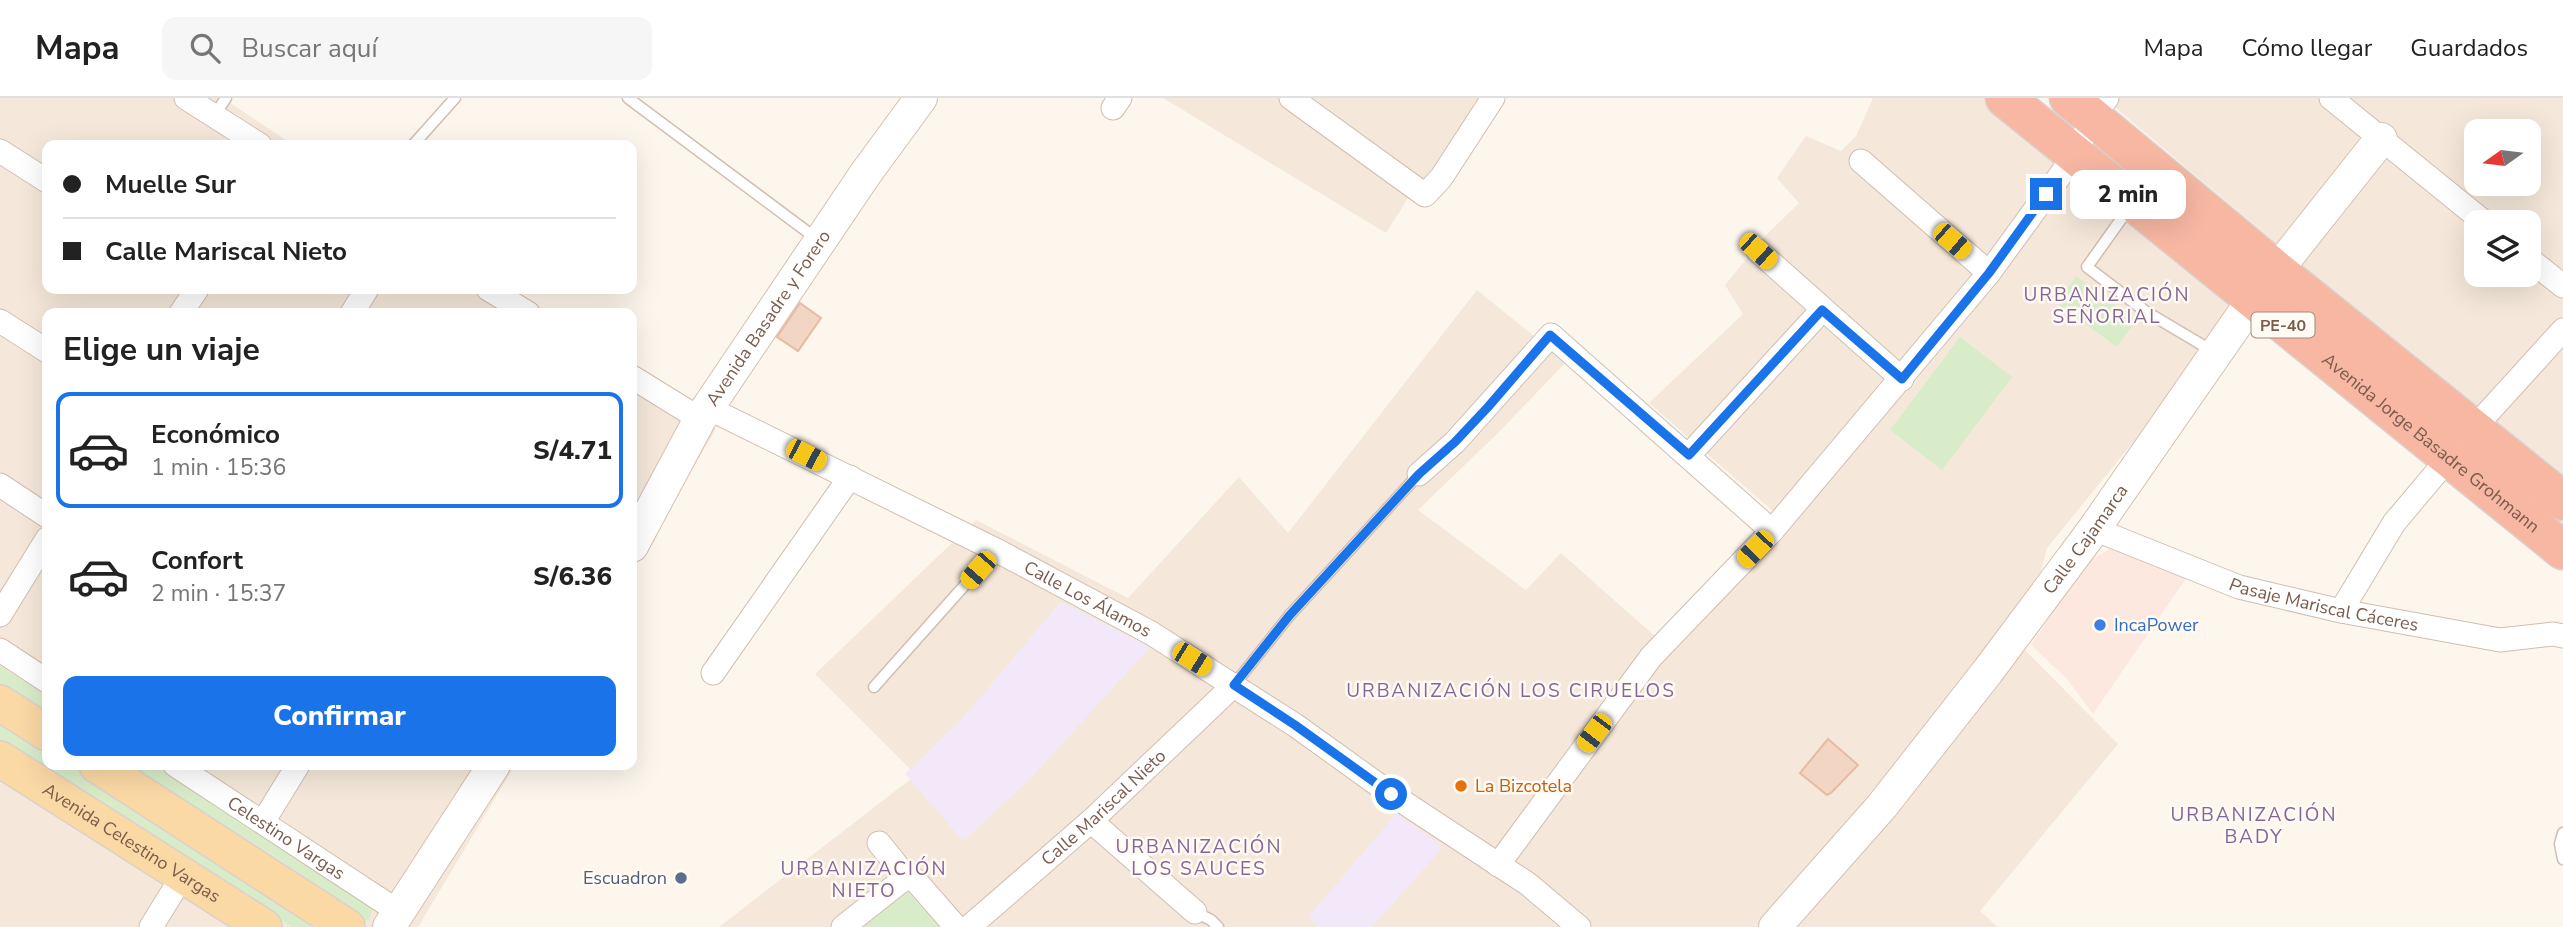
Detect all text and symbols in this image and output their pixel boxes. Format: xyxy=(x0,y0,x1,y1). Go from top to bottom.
search box xyxy=(162,17,652,80)
text: Mapa xyxy=(35,26,120,71)
icon: search xyxy=(186,29,224,67)
text: Buscar aquí xyxy=(242,31,377,66)
text: Mapa xyxy=(2143,32,2203,64)
text: Cómo llegar xyxy=(2241,32,2372,64)
text: Guardados xyxy=(2410,32,2528,64)
north arrow xyxy=(2464,119,2541,196)
map controls xyxy=(2464,119,2541,287)
text: Muelle Sur xyxy=(105,167,236,202)
callout: 2 min xyxy=(2070,170,2186,218)
route end xyxy=(2030,178,2062,210)
text: 2 min xyxy=(2098,179,2158,210)
button: layers xyxy=(2464,210,2541,287)
car xyxy=(1930,219,1975,263)
street label: Avenida Basadre y Forero xyxy=(700,225,836,411)
car xyxy=(1736,229,1781,273)
text: Calle Mariscal Nieto xyxy=(105,234,347,269)
district label: URBANIZACIÓN SEÑORIAL xyxy=(2024,282,2190,330)
road number: PE-40 xyxy=(2252,313,2314,338)
text: Elige un viaje xyxy=(63,328,260,371)
street label: Avenida Jorge Basadre Grohmann xyxy=(2317,348,2545,538)
text: Económico xyxy=(151,417,280,452)
icon: car xyxy=(67,419,130,482)
text: S/4.71 xyxy=(533,433,612,468)
car xyxy=(783,436,830,474)
text: 1 min · 15:36 xyxy=(151,452,286,483)
street label: Calle Cajamarca xyxy=(2037,480,2133,599)
car xyxy=(1733,527,1778,571)
text: Confort xyxy=(151,543,243,578)
icon: car xyxy=(67,545,130,608)
car xyxy=(957,547,1000,593)
street label: Calle Los Álamos xyxy=(1020,555,1156,643)
text: S/6.36 xyxy=(533,559,612,594)
street label: Pasaje Mariscal Cáceres xyxy=(2226,572,2420,637)
text: 2 min · 15:37 xyxy=(151,578,286,609)
place label: IncaPower xyxy=(2114,613,2199,637)
marker: IncaPower xyxy=(2092,617,2108,633)
car xyxy=(1169,639,1216,679)
button: Confirmar xyxy=(63,676,616,756)
district label: URBANIZACIÓN LOS CIRUELOS xyxy=(1346,678,1676,704)
car xyxy=(1573,710,1616,756)
street label: Calle Mariscal Nieto xyxy=(1036,744,1171,871)
place label: La Bizcotela xyxy=(1475,774,1572,798)
street label: Avenida Celestino Vargas xyxy=(38,777,225,908)
route start xyxy=(1375,778,1407,810)
marker: La Bizcotela xyxy=(1453,778,1469,794)
street label: Celestino Vargas xyxy=(223,791,350,885)
district label: URBANIZACIÓN BADY xyxy=(2171,802,2337,850)
district label: URBANIZACIÓN LOS SAUCES xyxy=(1116,834,1282,882)
district label: URBANIZACIÓN NIETO xyxy=(781,856,947,904)
place label: Escuadron xyxy=(583,866,667,890)
marker: Escuadron xyxy=(673,870,689,886)

